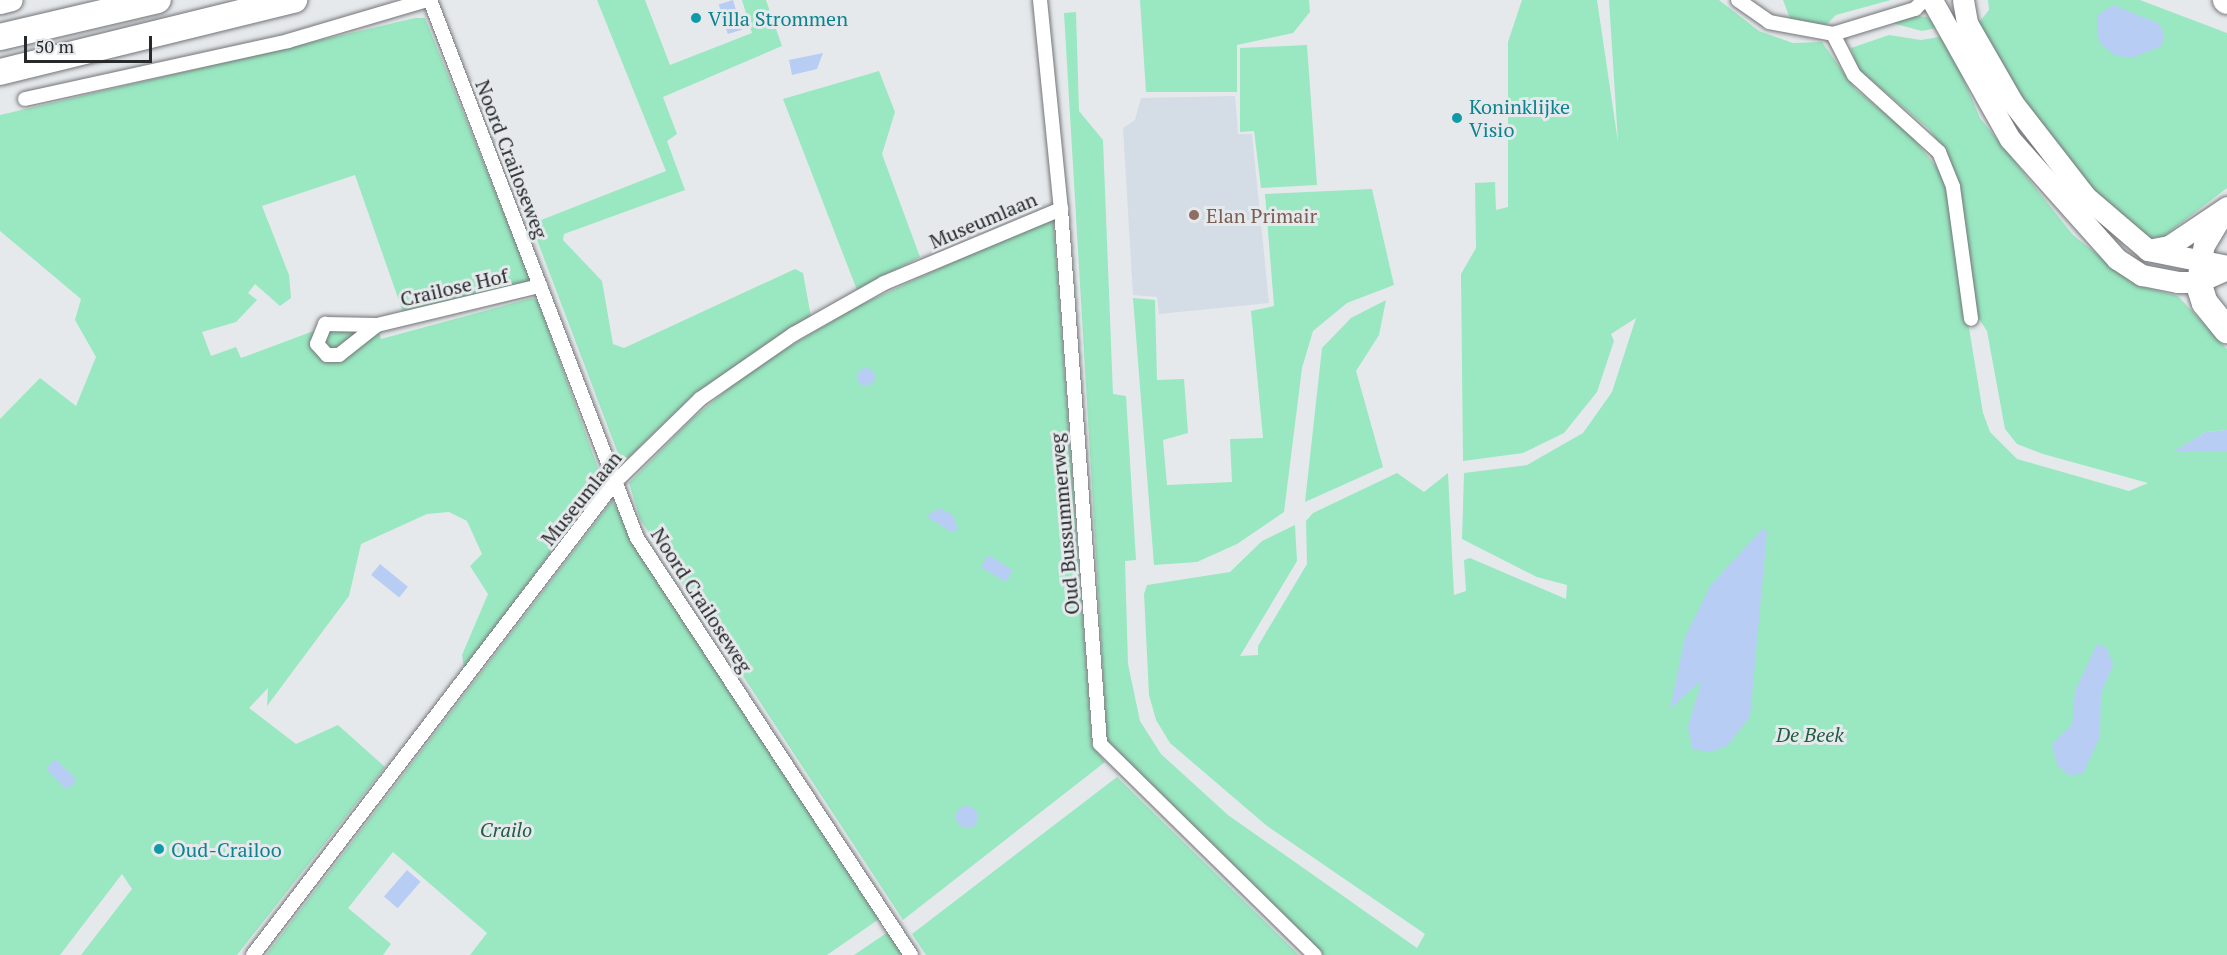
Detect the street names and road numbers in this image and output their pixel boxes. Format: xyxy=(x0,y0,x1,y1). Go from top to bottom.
street label: Noord Crailoseweg xyxy=(471,76,553,242)
street label: Museumlaan xyxy=(926,187,1040,253)
street label: Crailose Hof xyxy=(398,263,510,311)
street label: Oud Bussummerweg xyxy=(1044,432,1084,616)
street label: Museumlaan xyxy=(536,446,626,550)
street label: Noord Crailoseweg xyxy=(646,523,758,677)

